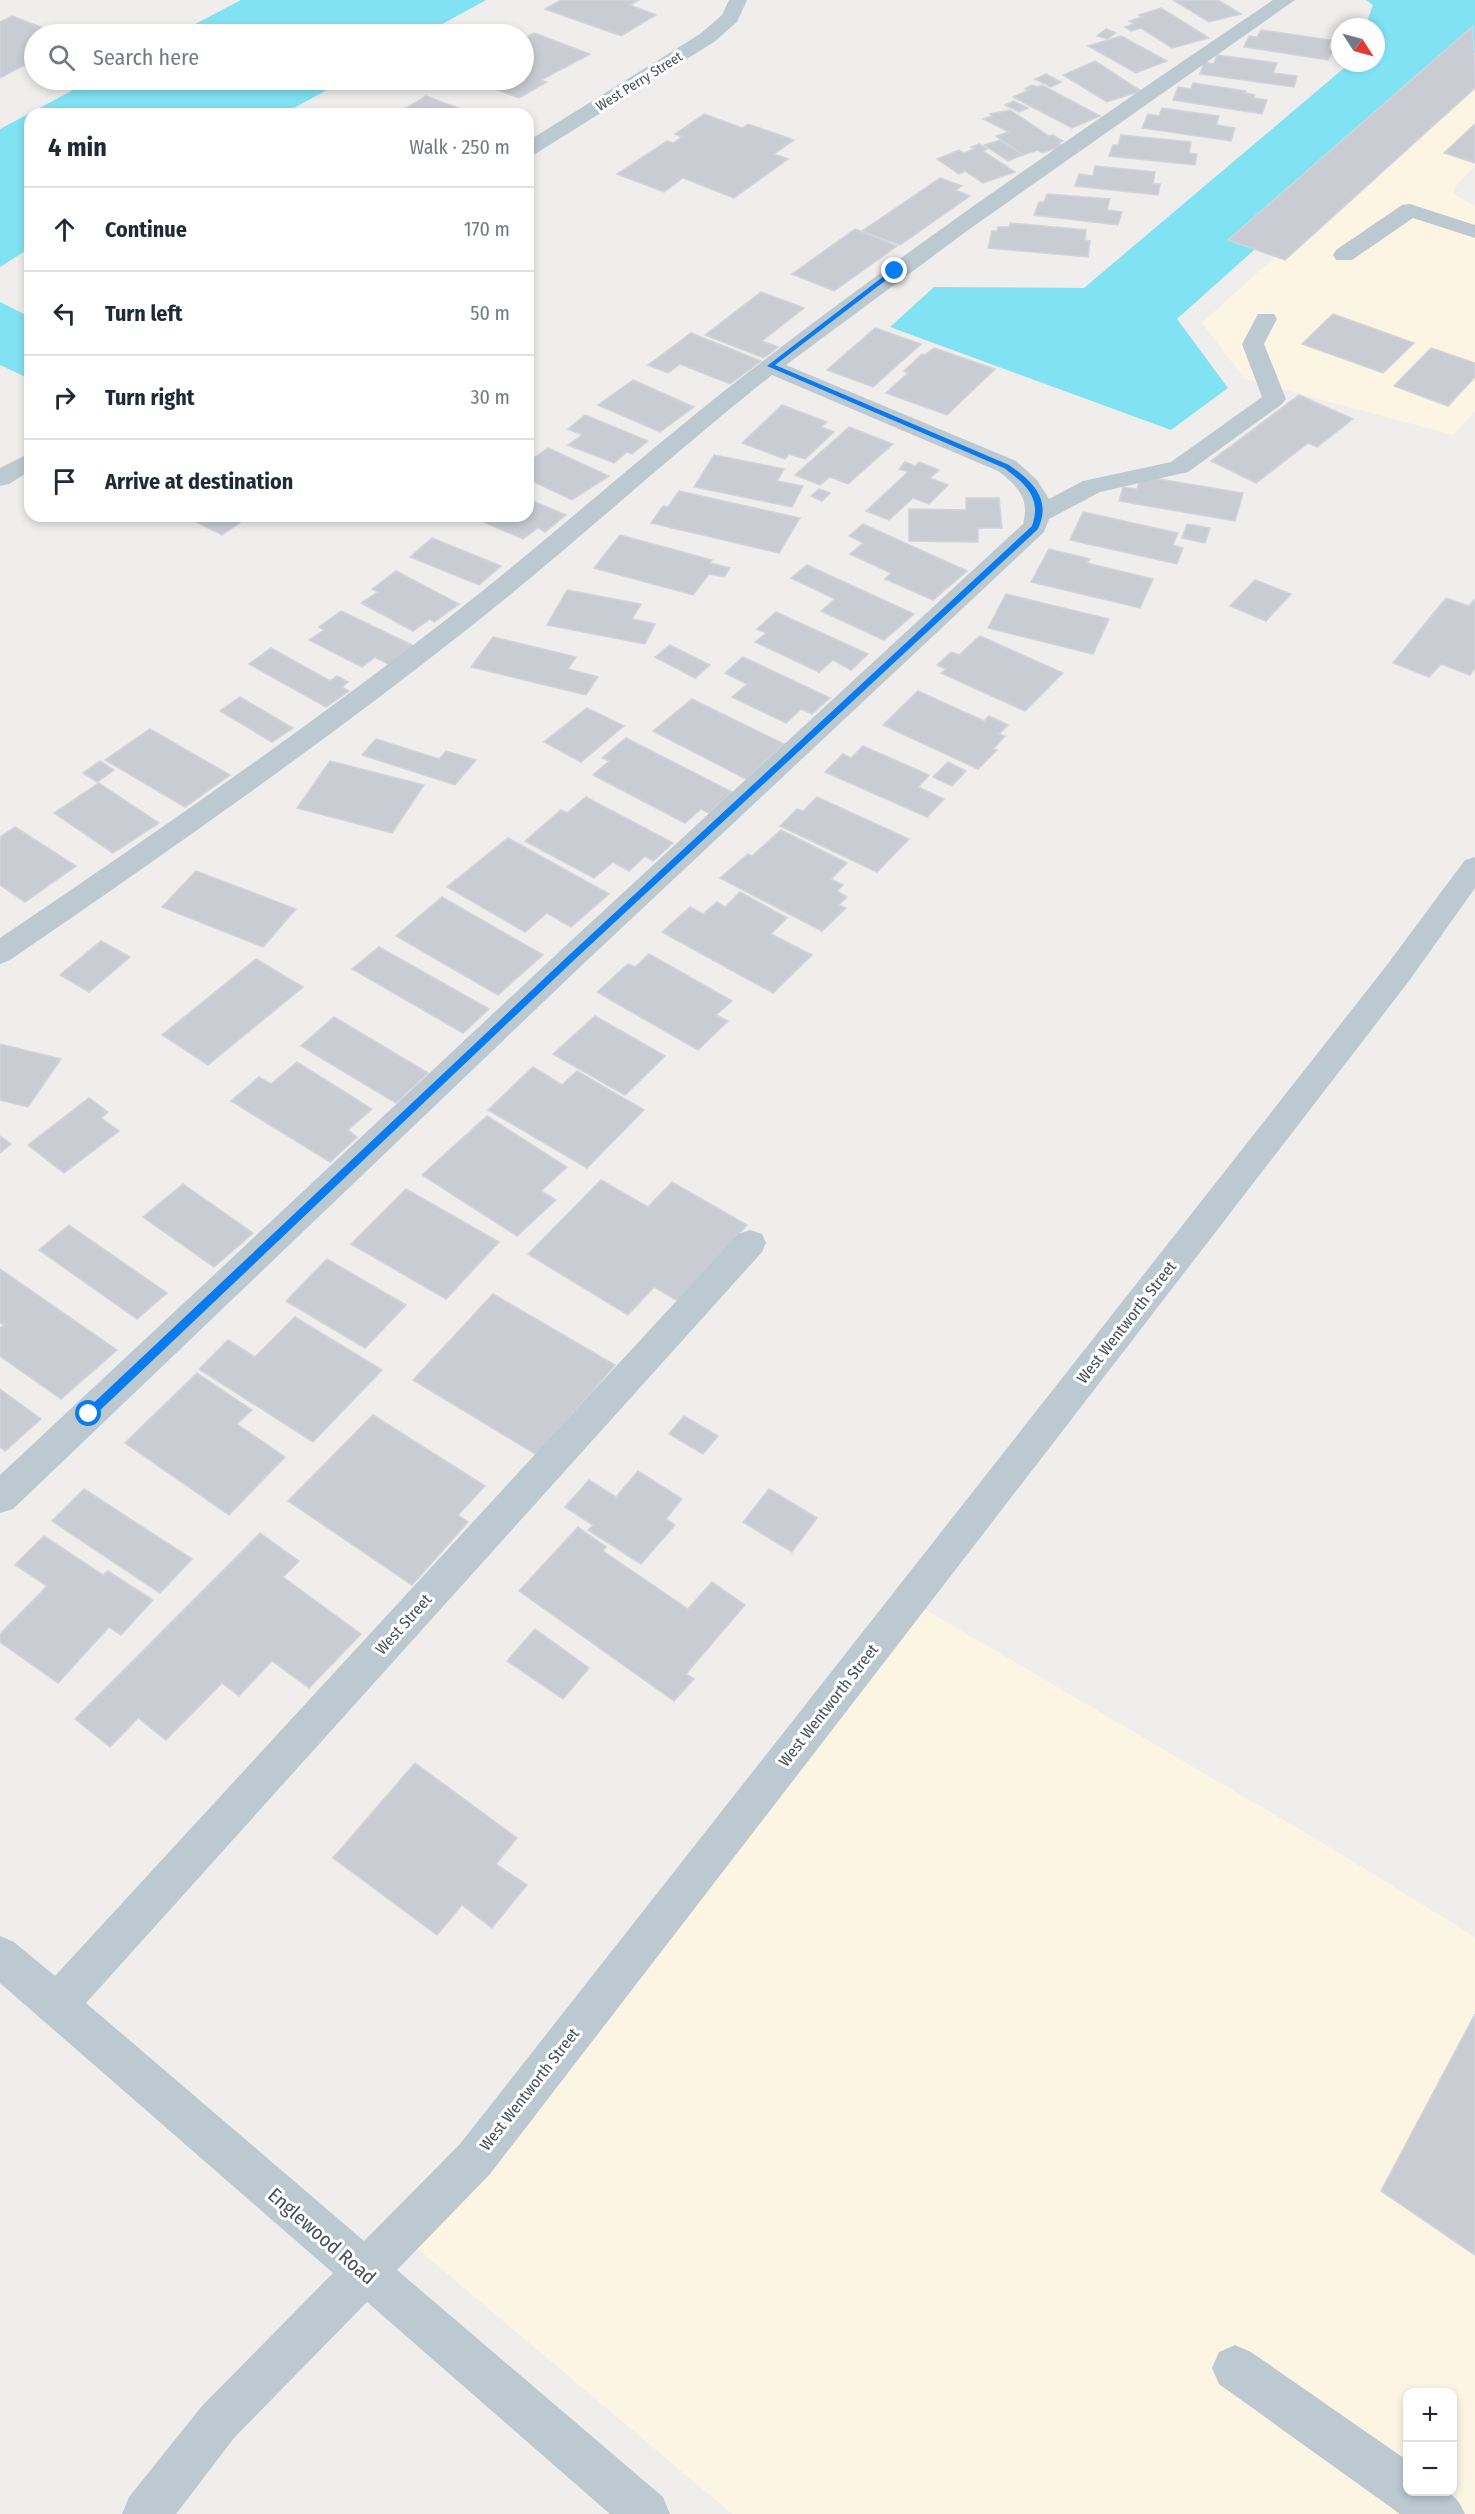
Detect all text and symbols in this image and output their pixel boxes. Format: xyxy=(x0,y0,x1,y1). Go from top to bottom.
north arrow xyxy=(1331,18,1385,72)
search box xyxy=(24,24,534,90)
icon: search xyxy=(45,41,78,74)
text: Search here xyxy=(93,44,199,71)
street label: West Perry Street xyxy=(593,48,686,115)
text: 4 min xyxy=(48,132,107,163)
text: Walk · 250 m xyxy=(409,135,510,159)
icon: ahead xyxy=(48,213,81,246)
text: Continue xyxy=(105,216,187,243)
text: 170 m xyxy=(464,217,510,241)
route end xyxy=(881,257,907,283)
icon: left xyxy=(48,297,81,330)
text: Turn left xyxy=(105,300,183,327)
text: 50 m xyxy=(470,301,510,325)
icon: right xyxy=(48,381,81,414)
text: Turn right xyxy=(105,384,194,411)
text: 30 m xyxy=(470,385,510,409)
icon: arrive xyxy=(48,465,81,498)
text: Arrive at destination xyxy=(105,468,293,495)
street label: West Wentworth Street xyxy=(1073,1257,1181,1387)
route start xyxy=(75,1400,101,1426)
street label: West Street xyxy=(371,1590,436,1659)
street label: West Wentworth Street xyxy=(775,1640,883,1770)
street label: West Wentworth Street xyxy=(476,2024,584,2154)
street label: Englewood Road xyxy=(263,2183,381,2289)
map controls xyxy=(1403,2388,1457,2496)
button: + xyxy=(1403,2388,1457,2442)
button: − xyxy=(1403,2442,1457,2496)

